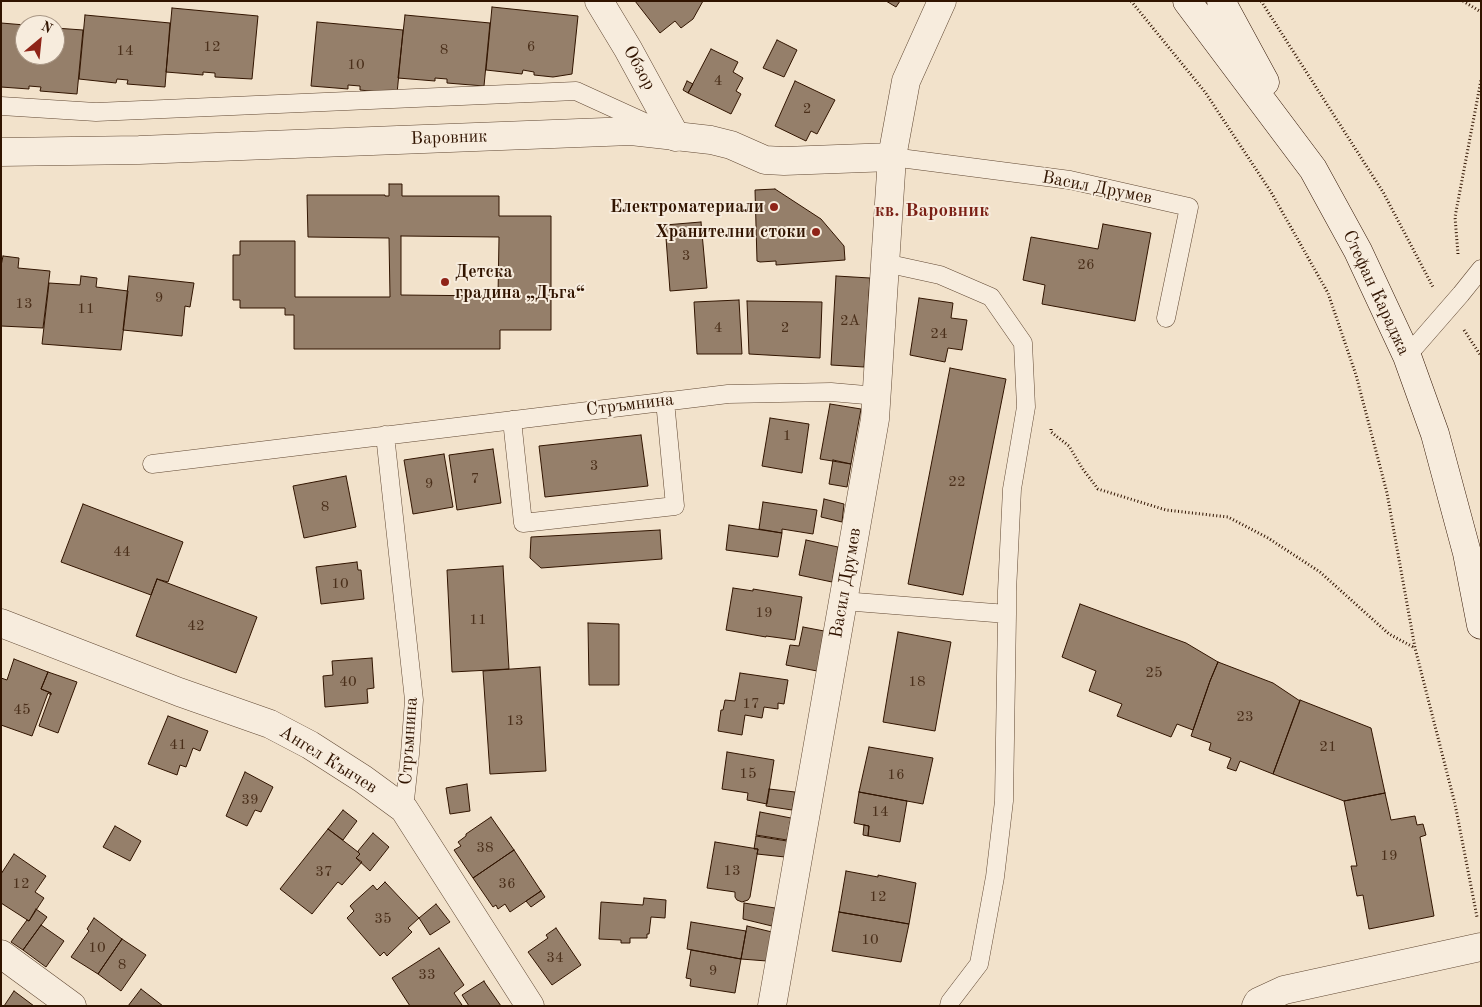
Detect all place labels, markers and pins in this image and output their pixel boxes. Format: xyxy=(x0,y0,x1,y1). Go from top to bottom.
place label: Електроматериали xyxy=(610,196,764,218)
marker: Електроматериали xyxy=(768,201,780,213)
place label: Хранителни стоки xyxy=(655,221,806,243)
marker: Хранителни стоки xyxy=(810,226,822,238)
place label: Детска градина „Дъга“ xyxy=(455,261,585,304)
marker: Детска градина „Дъга“ xyxy=(439,276,451,288)

